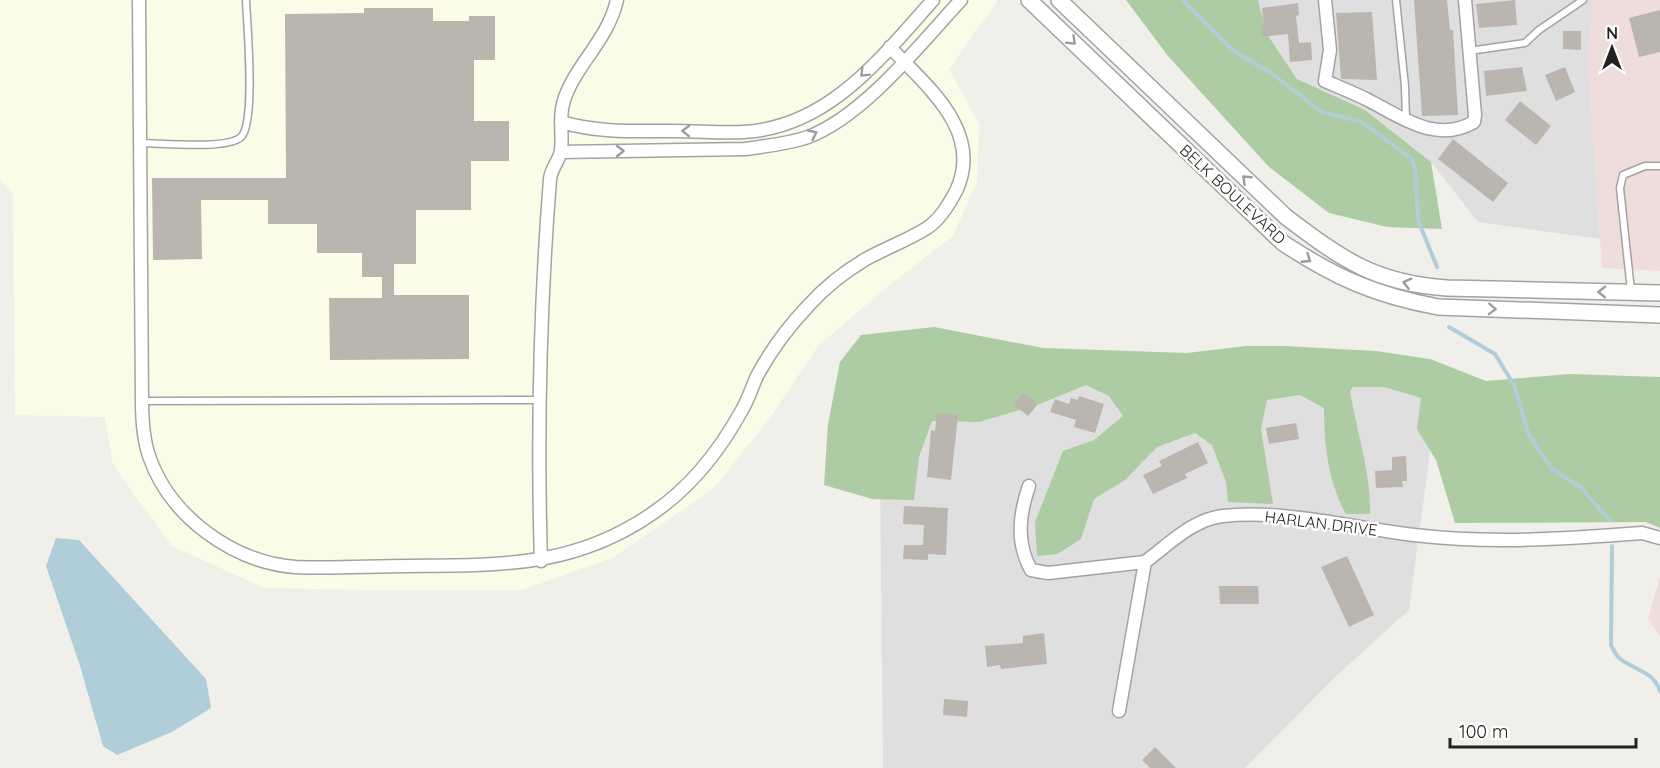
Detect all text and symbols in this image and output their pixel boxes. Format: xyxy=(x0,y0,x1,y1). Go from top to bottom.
north arrow xyxy=(1582,18,1642,78)
text: N xyxy=(1606,23,1618,43)
one-way arrow xyxy=(1064,33,1075,44)
one-way arrow xyxy=(860,67,871,77)
one-way arrow xyxy=(681,125,690,137)
one-way arrow xyxy=(806,129,817,141)
street label: BELK BOULEVARD xyxy=(1176,140,1290,248)
one-way arrow xyxy=(615,144,624,157)
one-way arrow xyxy=(1242,175,1252,186)
one-way arrow xyxy=(1300,251,1311,262)
one-way arrow xyxy=(1402,278,1412,291)
one-way arrow xyxy=(1597,285,1606,298)
one-way arrow xyxy=(1487,303,1496,315)
street label: HARLAN DRIVE xyxy=(1263,506,1379,540)
scale bar xyxy=(1450,711,1636,749)
text: 100 m xyxy=(1459,720,1508,743)

